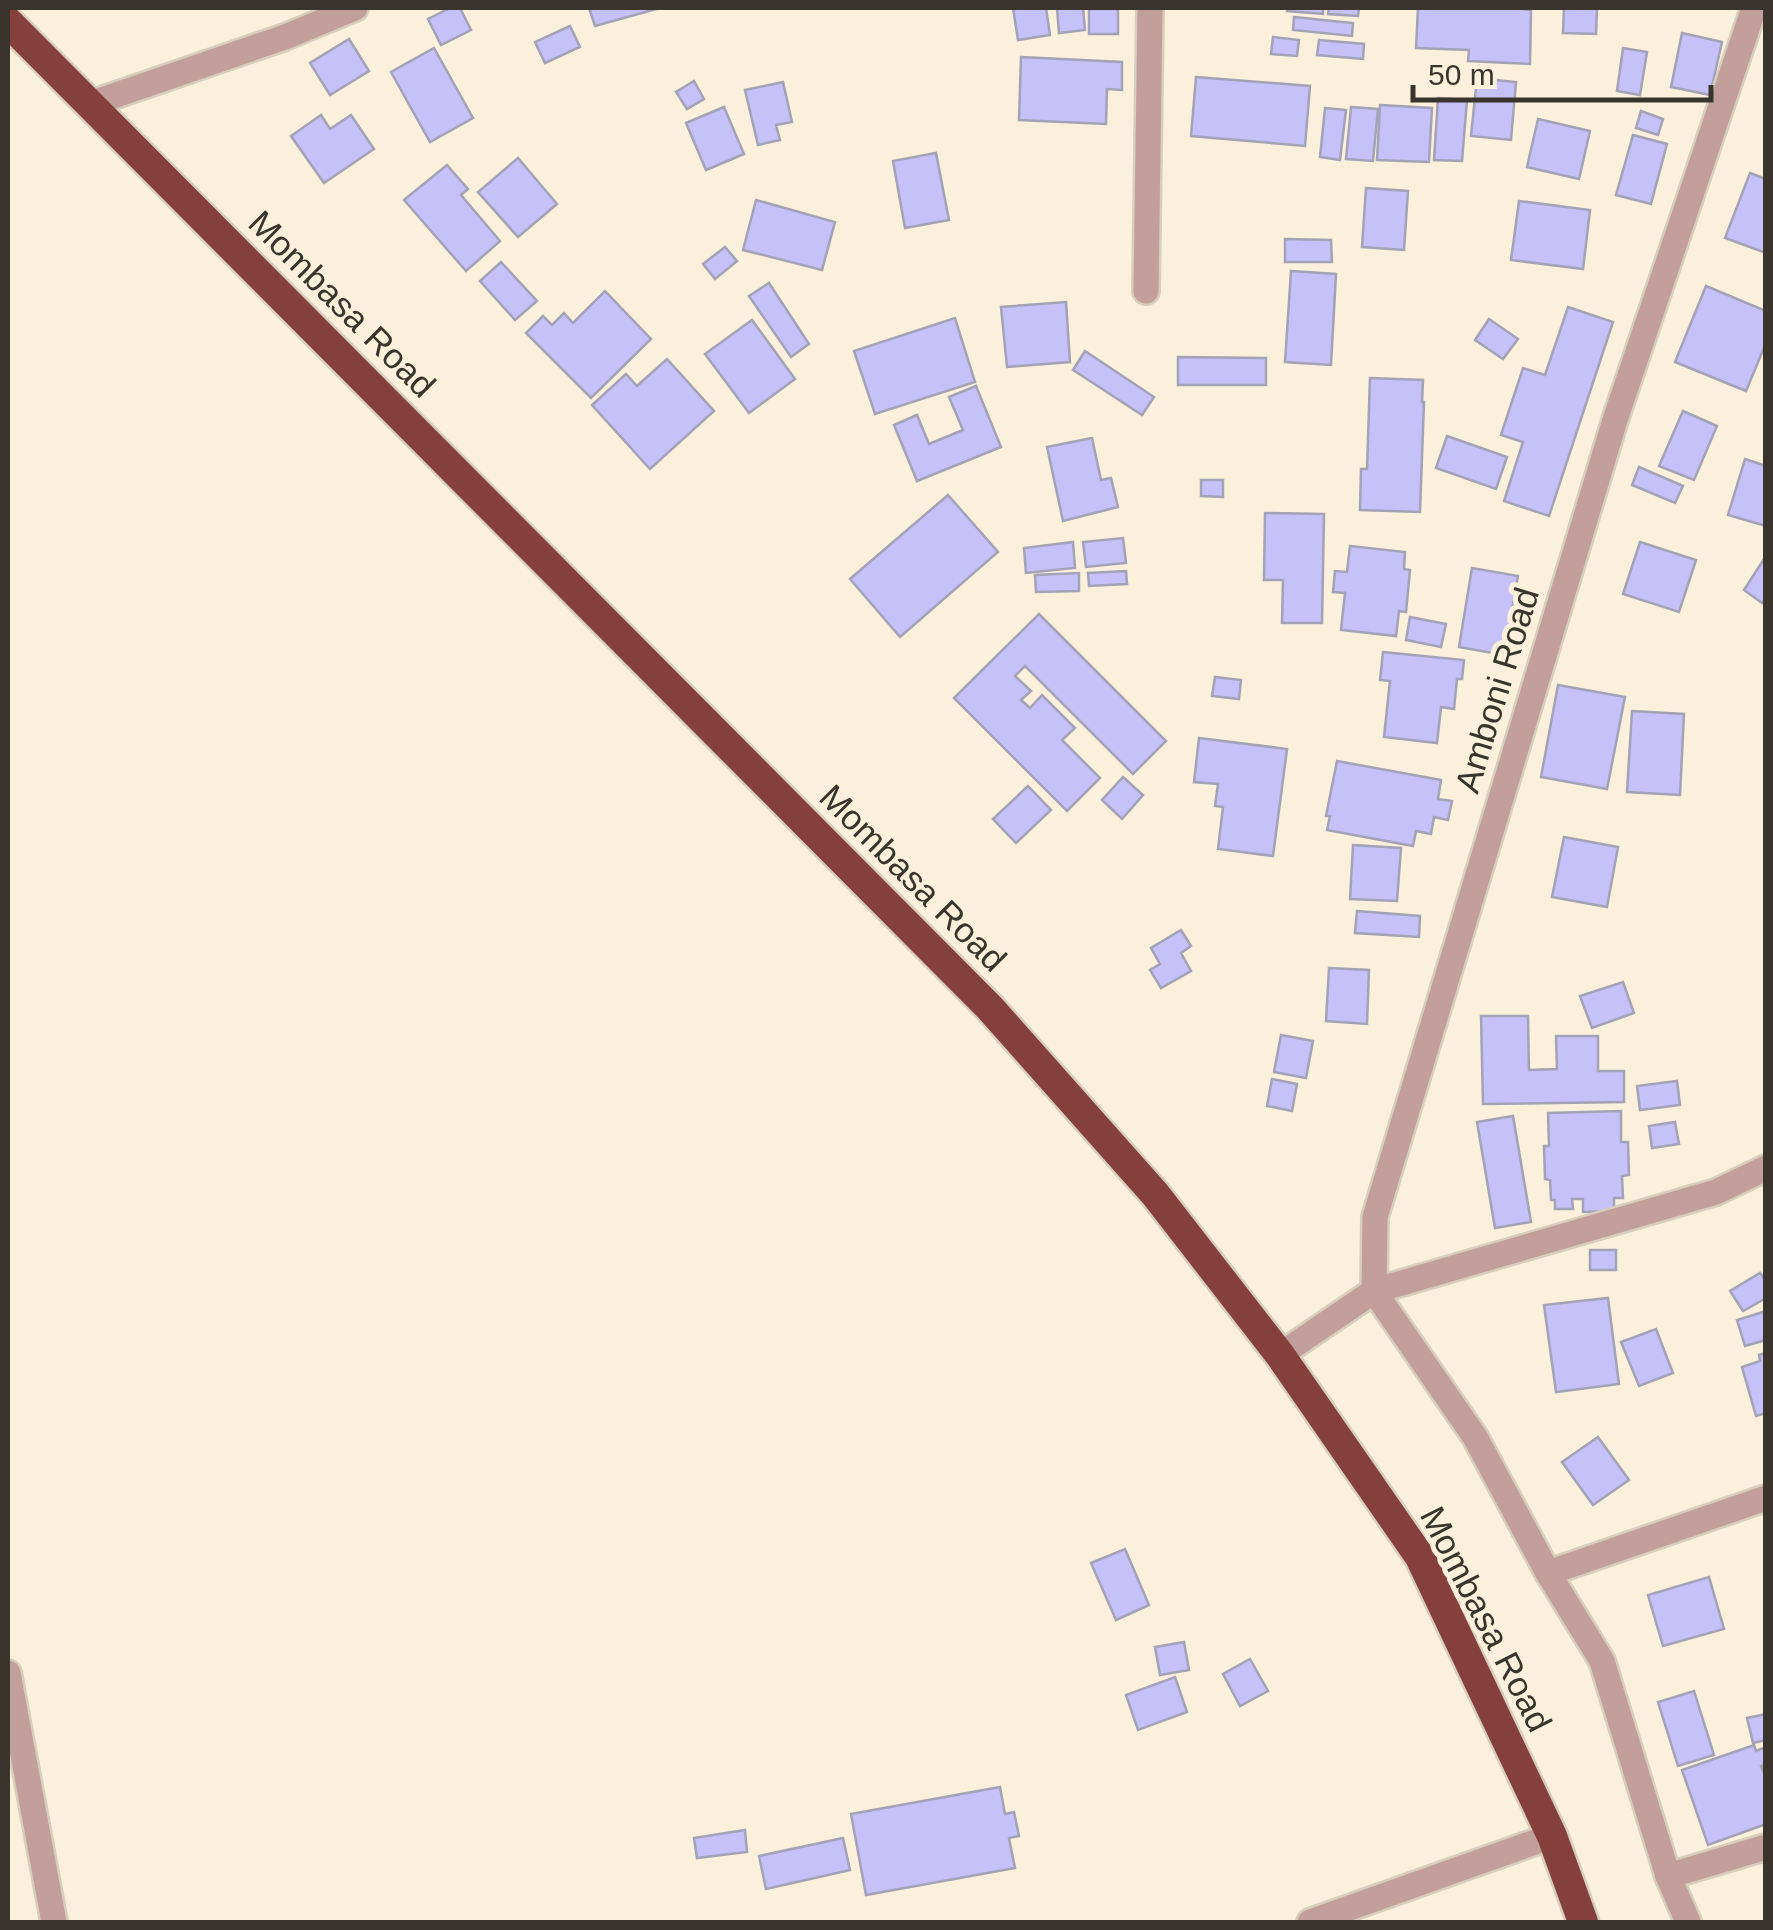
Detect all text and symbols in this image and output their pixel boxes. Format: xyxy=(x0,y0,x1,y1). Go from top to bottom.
scale bar xyxy=(1413,40,1710,102)
text: 50 m xyxy=(1428,58,1495,91)
street label: Mombasa Road xyxy=(241,203,443,405)
street label: Amboni Road xyxy=(1447,583,1546,797)
street label: Mombasa Road xyxy=(812,777,1014,979)
street label: Mombasa Road xyxy=(1413,1500,1560,1738)

